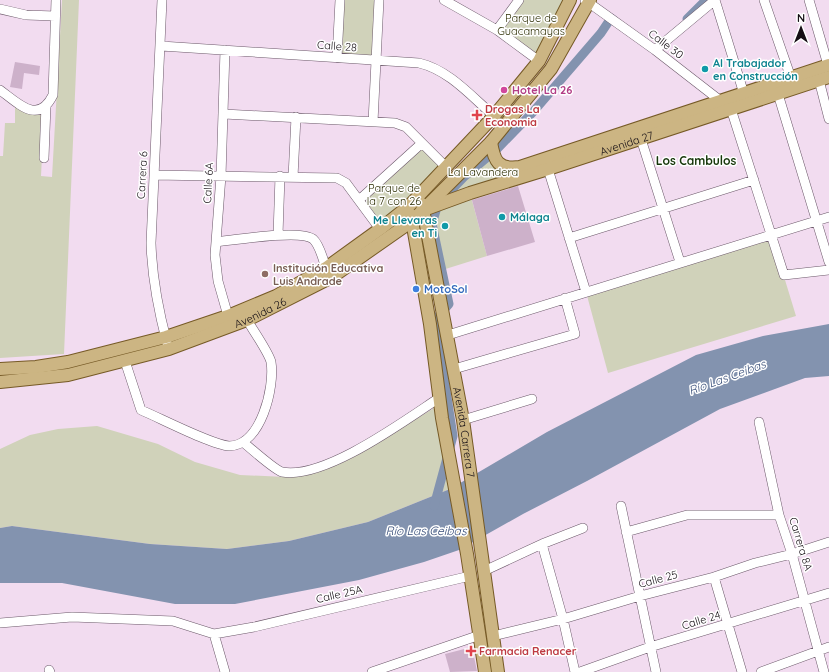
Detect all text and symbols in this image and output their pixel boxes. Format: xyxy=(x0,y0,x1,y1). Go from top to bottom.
north arrow xyxy=(781,8,821,48)
park label: Parque de Guacamayas xyxy=(497,11,565,38)
text: N xyxy=(797,11,805,25)
street label: Calle 30 xyxy=(646,26,686,62)
street label: Calle 28 xyxy=(317,38,358,54)
place label: Al Trabajador en Construcción xyxy=(713,56,798,83)
marker: Al Trabajador en Construcción xyxy=(700,64,710,74)
place label: Hotel La 26 xyxy=(512,83,572,97)
marker: Hotel La 26 xyxy=(499,85,509,95)
place label: Drogas La Economia xyxy=(485,102,540,129)
marker: Drogas La Economia xyxy=(472,110,482,120)
street label: Avenida 27 xyxy=(598,128,655,159)
street label: Carrera 6 xyxy=(134,151,150,199)
district label: Los Cambulos xyxy=(656,153,736,168)
street label: Calle 6A xyxy=(200,162,216,204)
park label: La Lavandera xyxy=(448,165,518,179)
park label: Parque de la 7 con 26 xyxy=(367,181,421,208)
place label: Málaga xyxy=(510,210,550,224)
marker: Málaga xyxy=(497,212,507,222)
place label: Me Llevaras en Ti xyxy=(373,213,437,240)
marker: Me Llevaras en Ti xyxy=(440,221,450,231)
place label: Institución Educativa Luis Andrade xyxy=(273,261,383,288)
marker: Institución Educativa Luis Andrade xyxy=(260,269,270,279)
place label: MotoSol xyxy=(424,282,468,296)
marker: MotoSol xyxy=(411,284,421,294)
street label: Avenida 26 xyxy=(233,294,289,331)
water label: Río Las Ceibas xyxy=(686,356,769,398)
street label: Avenida Carrera 7 xyxy=(450,386,478,479)
street label: Carrera 8A xyxy=(786,516,816,572)
water label: Río Las Ceibas xyxy=(385,523,468,538)
street label: Calle 25 xyxy=(637,567,679,591)
street label: Calle 25A xyxy=(314,582,364,606)
street label: Calle 24 xyxy=(680,607,722,633)
place label: Farmacia Renacer xyxy=(479,644,577,658)
marker: Farmacia Renacer xyxy=(466,646,476,656)

